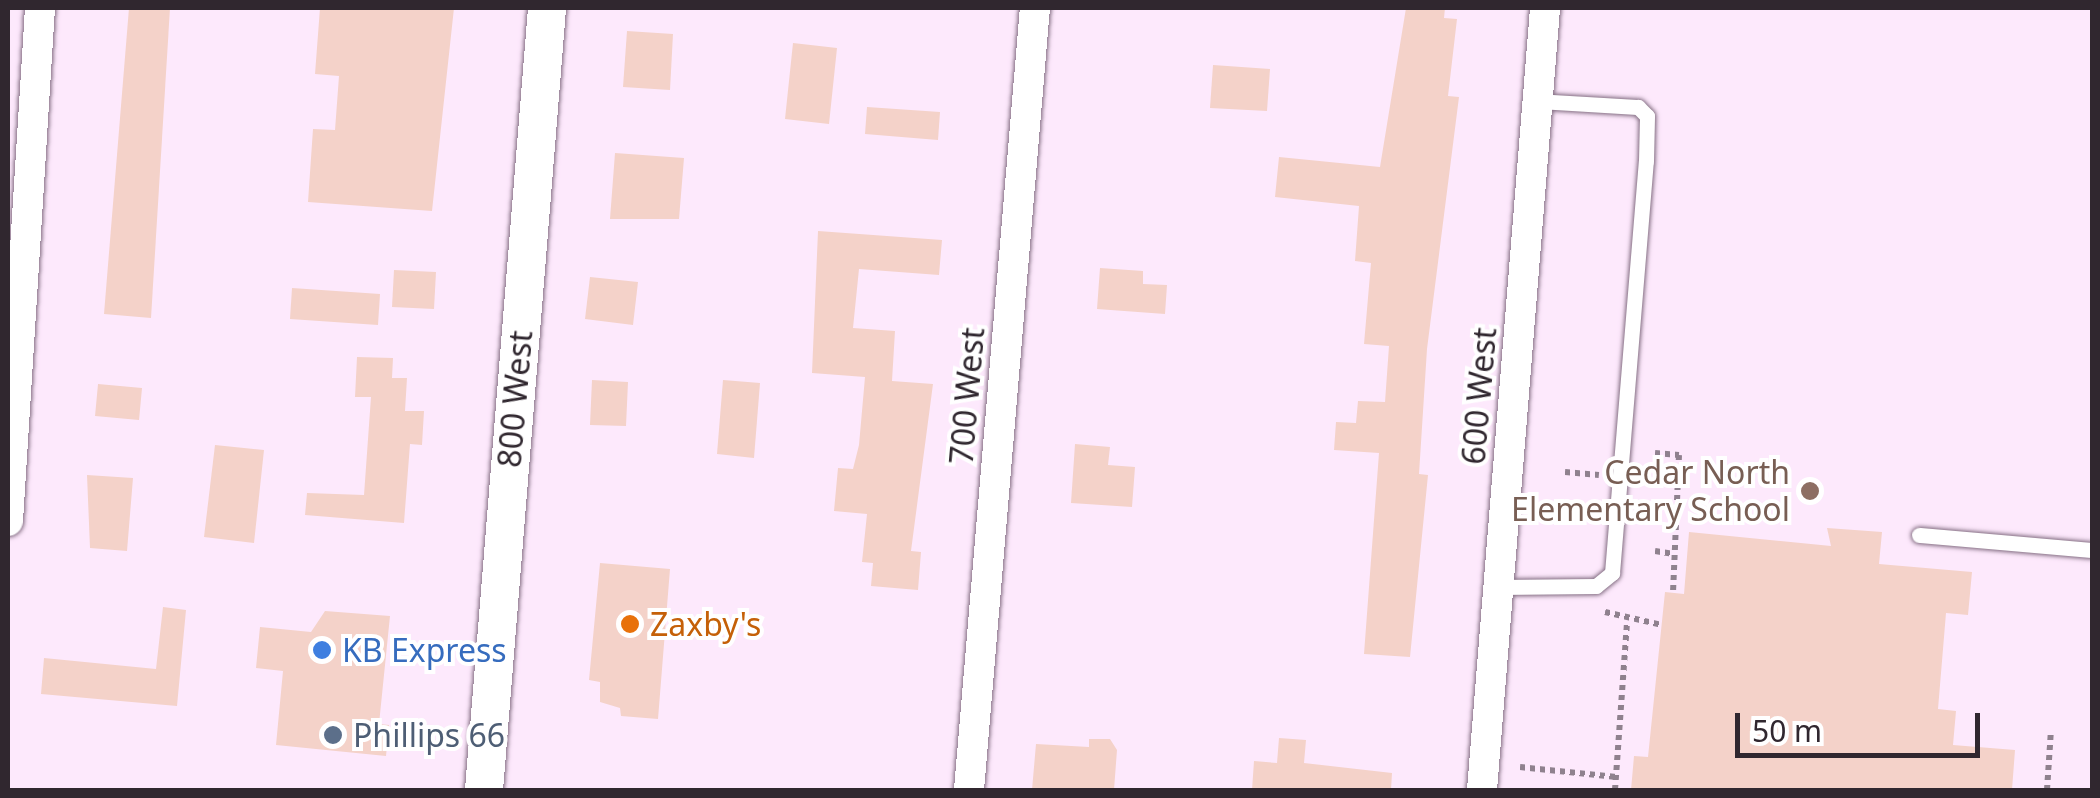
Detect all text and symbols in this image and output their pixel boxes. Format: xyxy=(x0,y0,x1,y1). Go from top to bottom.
street label: 700 West xyxy=(942,326,992,466)
street label: 600 West xyxy=(1454,326,1504,466)
street label: 800 West xyxy=(490,329,540,469)
place label: Cedar North Elementary School xyxy=(1511,454,1790,529)
marker: Cedar North Elementary School xyxy=(1799,480,1821,502)
place label: Zaxby's xyxy=(650,605,761,643)
marker: Zaxby's xyxy=(619,613,641,635)
place label: KB Express xyxy=(342,631,507,669)
marker: KB Express xyxy=(311,639,333,661)
scale bar xyxy=(1740,693,1985,755)
text: 50 m xyxy=(1752,710,1822,751)
place label: Phillips 66 xyxy=(353,716,505,754)
marker: Phillips 66 xyxy=(322,724,344,746)

